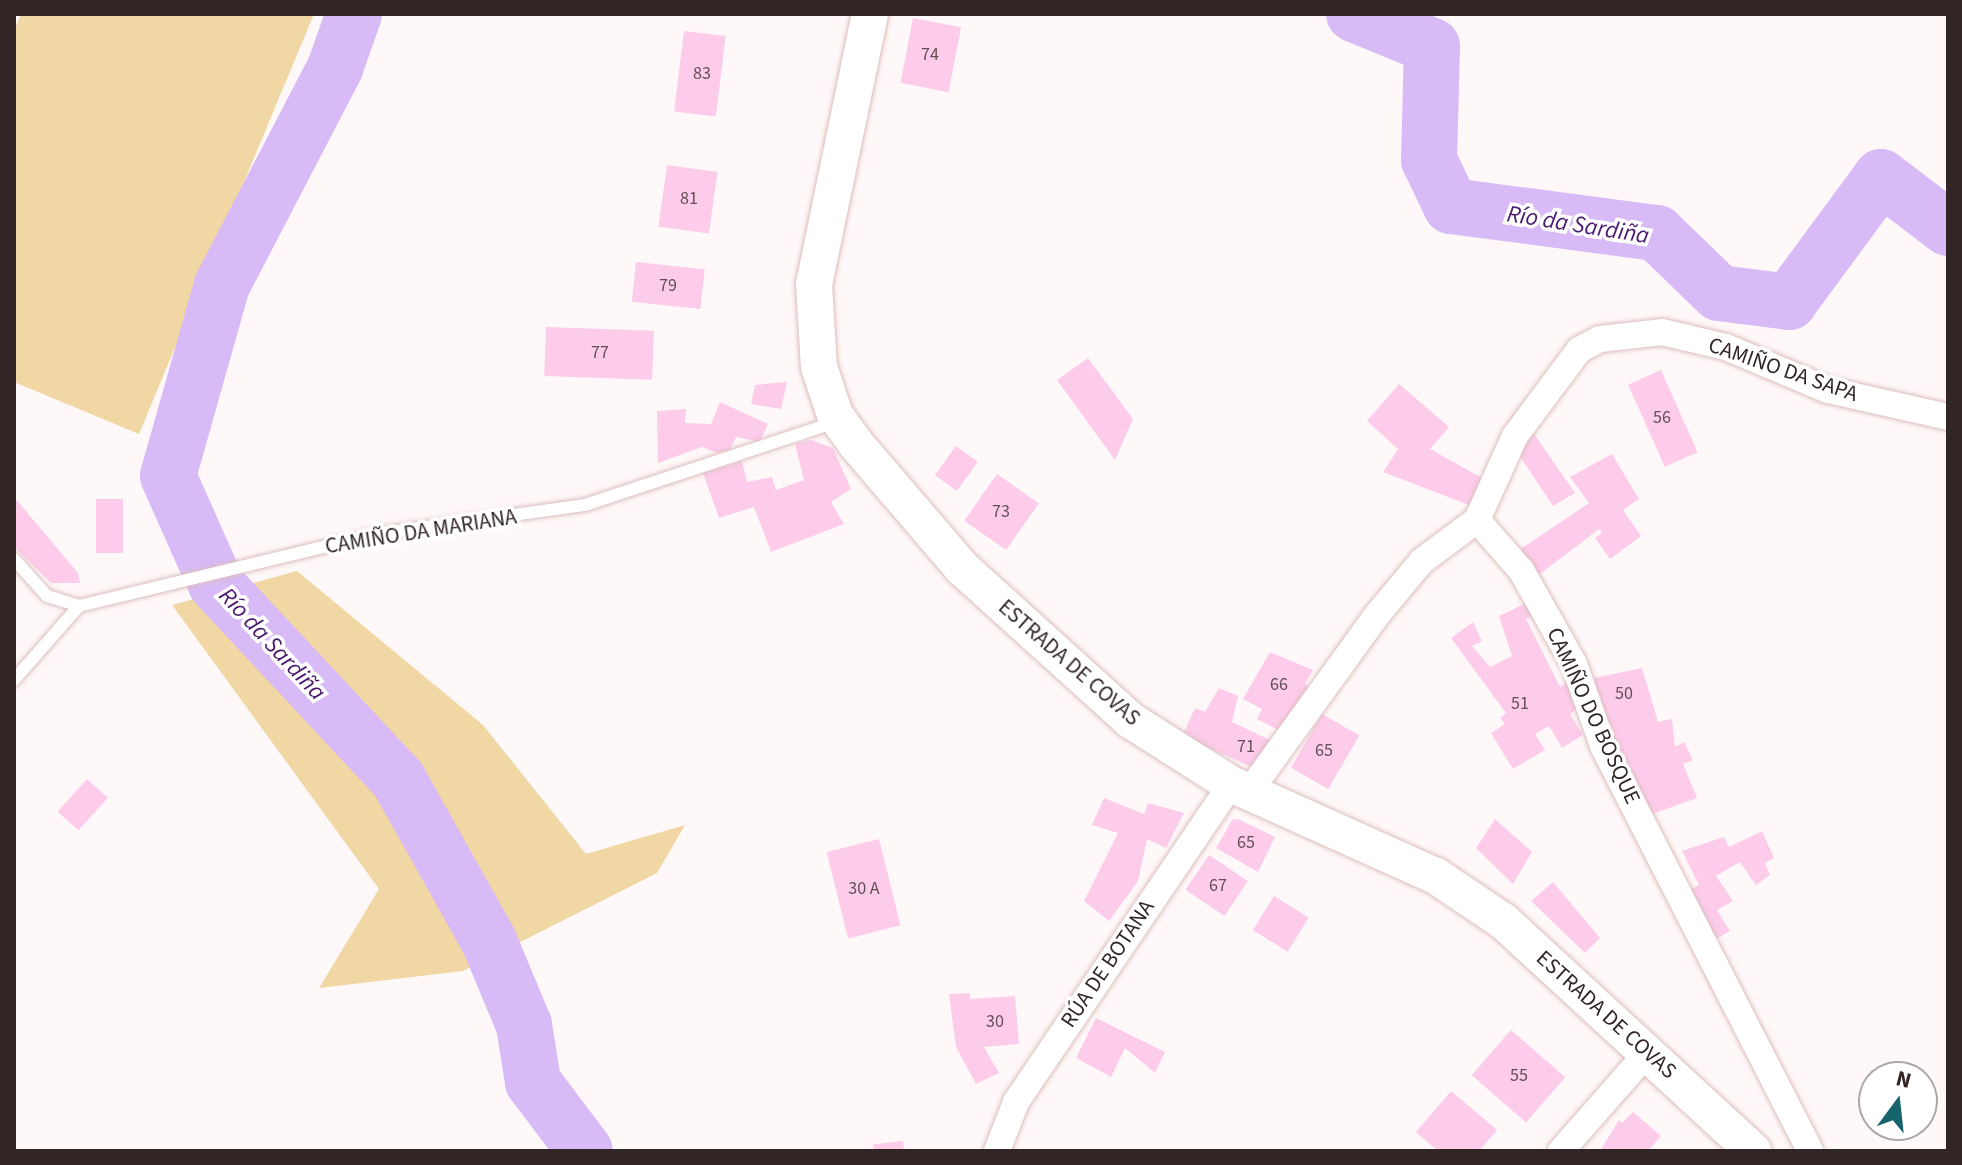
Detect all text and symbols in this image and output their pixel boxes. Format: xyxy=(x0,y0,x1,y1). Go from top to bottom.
house number: 74 xyxy=(921,44,939,66)
house number: 83 xyxy=(693,63,711,85)
house number: 81 xyxy=(680,188,698,210)
water label: Río da Sardiña xyxy=(1505,200,1651,250)
house number: 79 xyxy=(659,275,677,297)
street label: CAMIÑO DA SAPA xyxy=(1705,332,1861,408)
house number: 77 xyxy=(591,342,609,364)
house number: 56 xyxy=(1653,407,1671,429)
house number: 73 xyxy=(992,501,1010,523)
street label: CAMIÑO DA MARIANA xyxy=(323,504,519,560)
water label: Río da Sardiña xyxy=(212,582,332,706)
street label: ESTRADA DE COVAS xyxy=(993,594,1145,732)
street label: CAMIÑO DO BOSQUE xyxy=(1541,624,1645,808)
house number: 66 xyxy=(1270,674,1288,696)
house number: 50 xyxy=(1615,683,1633,705)
house number: 51 xyxy=(1511,693,1529,715)
house number: 71 xyxy=(1237,736,1255,758)
house number: 65 xyxy=(1315,740,1333,762)
house number: 65 xyxy=(1237,832,1255,854)
house number: 67 xyxy=(1209,875,1227,897)
house number: 30 A xyxy=(848,878,880,900)
street label: RÚA DE BOTANA xyxy=(1056,895,1160,1033)
street label: ESTRADA DE COVAS xyxy=(1531,945,1681,1085)
house number: 30 xyxy=(986,1011,1004,1033)
north arrow xyxy=(1858,1061,1938,1141)
text: N xyxy=(1892,1062,1915,1097)
house number: 55 xyxy=(1510,1065,1528,1087)

